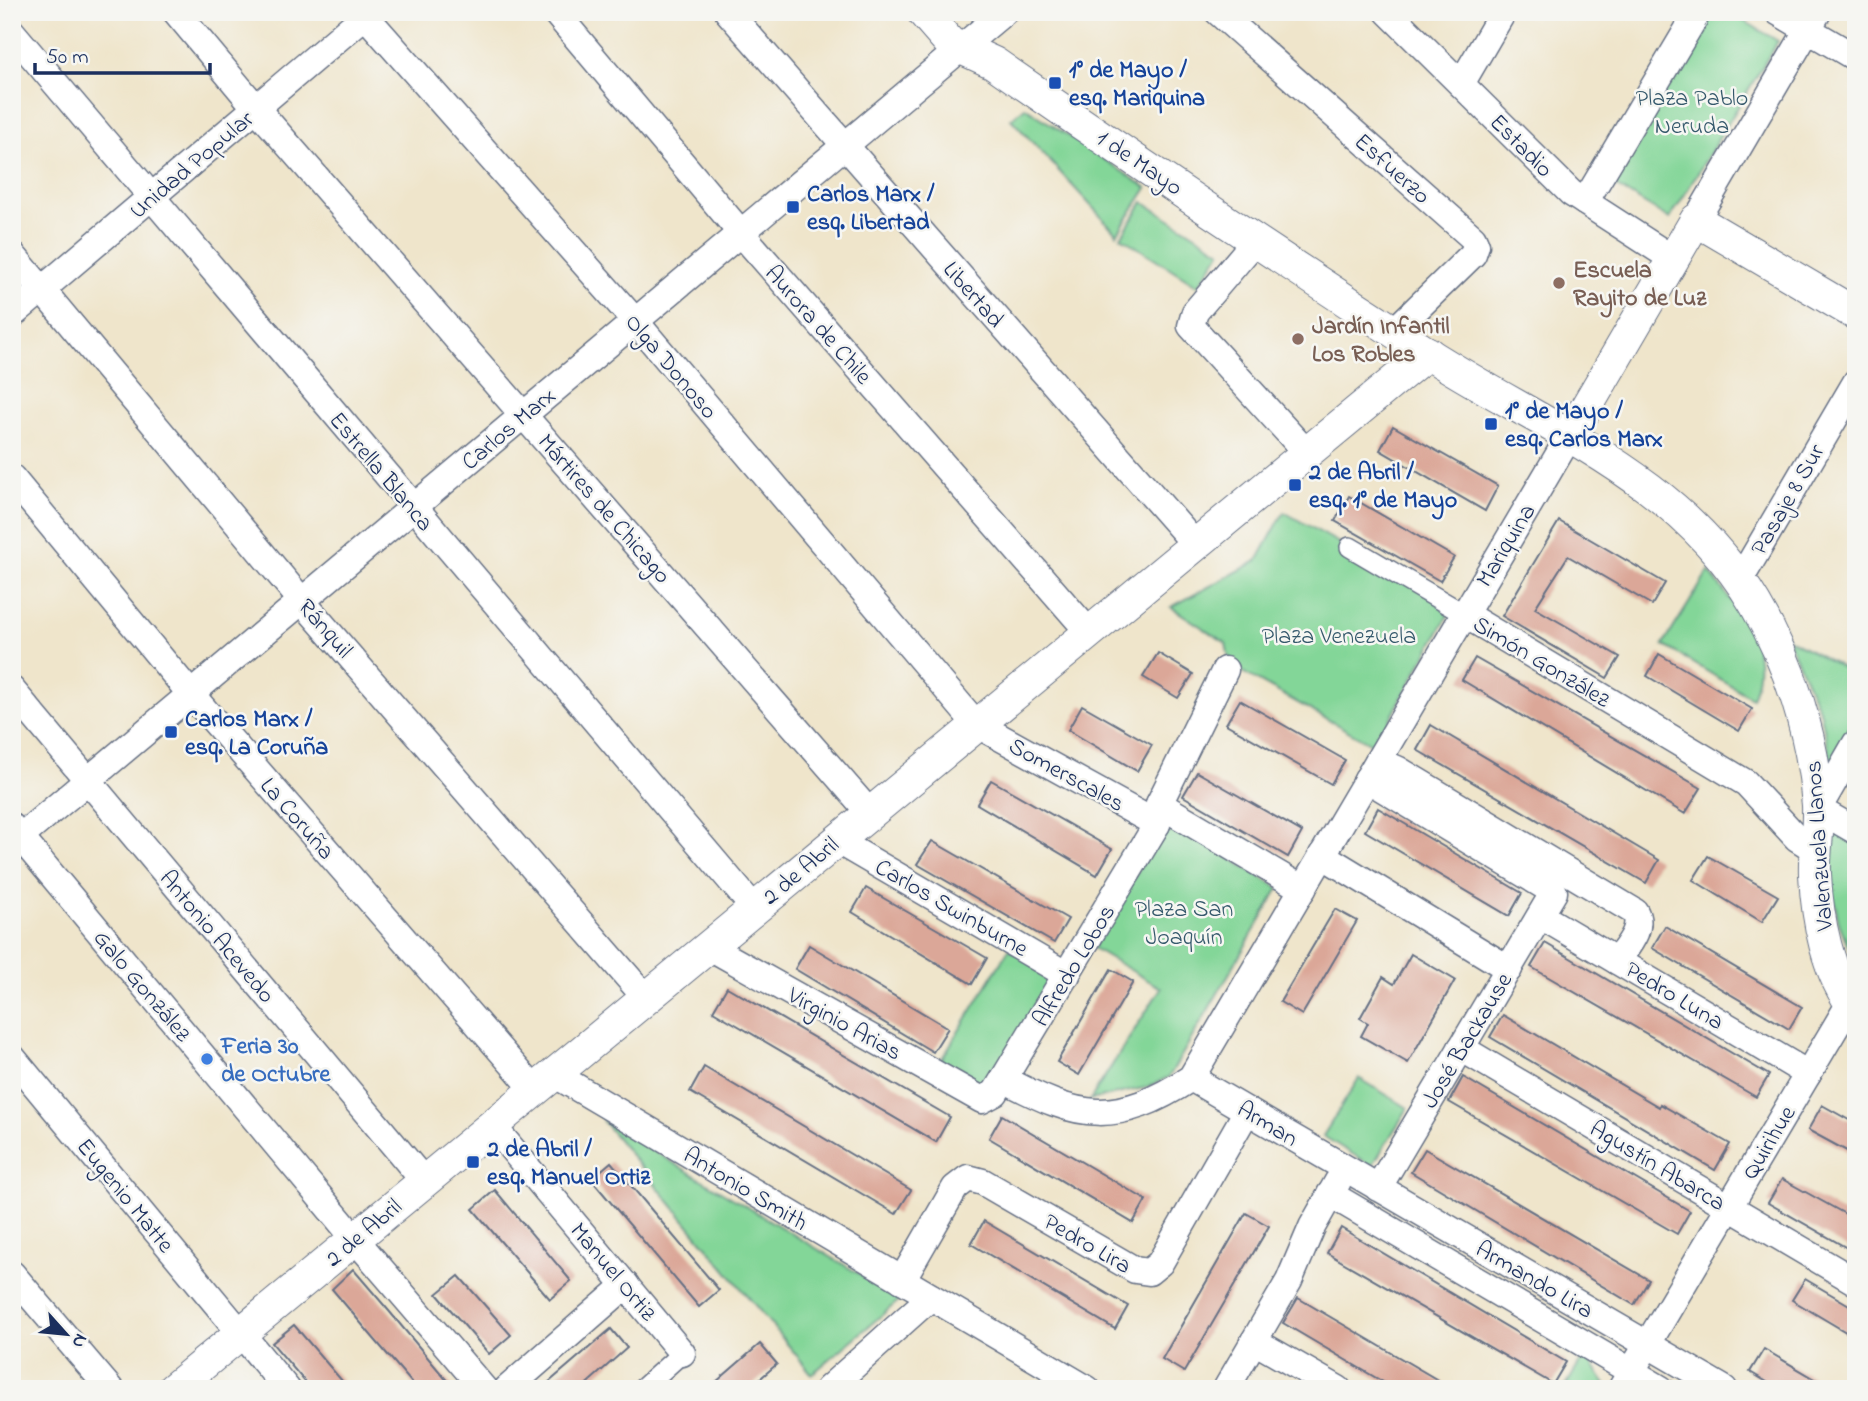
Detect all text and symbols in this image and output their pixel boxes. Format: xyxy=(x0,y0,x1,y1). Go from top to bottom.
scale bar xyxy=(35,32,210,76)
text: 50 m xyxy=(46,43,89,73)
place label: 1° de Mayo / esq. Mariquina xyxy=(1069,54,1205,117)
marker: 1° de Mayo / esq. Mariquina xyxy=(1047,75,1063,91)
park label: Plaza Pablo Neruda xyxy=(1636,82,1748,145)
street label: Unidad Popular xyxy=(123,103,263,229)
street label: Estadio xyxy=(1480,107,1560,187)
street label: 1 de Mayo xyxy=(1088,122,1189,207)
street label: Esfuerzo xyxy=(1345,126,1437,214)
place label: Carlos Marx / esq. Libertad xyxy=(807,178,935,241)
marker: Carlos Marx / esq. Libertad xyxy=(785,199,801,215)
place label: Escuela Rayito de Luz xyxy=(1573,254,1707,318)
street label: Libertad xyxy=(933,255,1011,337)
street label: Aurora de Chile xyxy=(755,258,879,393)
marker: Escuela Rayito de Luz xyxy=(1551,275,1567,291)
street label: Olga Donoso xyxy=(615,307,725,428)
place label: Jardín Infantil Los Robles xyxy=(1312,310,1450,373)
marker: Jardín Infantil Los Robles xyxy=(1290,331,1306,347)
street label: Carlos Marx xyxy=(455,380,565,480)
place label: 1° de Mayo / esq. Carlos Marx xyxy=(1505,395,1663,458)
street label: Estrella Blanca xyxy=(319,405,441,540)
marker: 1° de Mayo / esq. Carlos Marx xyxy=(1483,416,1499,432)
street label: Mártires de Chicago xyxy=(528,427,678,592)
street label: Pasaje 8 Sur xyxy=(1743,437,1836,563)
place label: 2 de Abril / esq. 1° de Mayo xyxy=(1308,456,1457,520)
marker: 2 de Abril / esq. 1° de Mayo xyxy=(1287,477,1303,493)
street label: Mariquina xyxy=(1468,498,1546,595)
street label: Ránquil xyxy=(288,592,360,667)
street label: Simón González xyxy=(1465,608,1617,719)
park label: Plaza Venezuela xyxy=(1262,620,1416,655)
place label: Carlos Marx / esq. La Coruña xyxy=(185,703,328,766)
marker: Carlos Marx / esq. La Coruña xyxy=(163,724,179,740)
street label: Somerscales xyxy=(1002,730,1130,822)
street label: Valenzuela Llanos xyxy=(1797,759,1844,933)
street label: La Coruña xyxy=(250,771,342,869)
street label: 2 de Abril xyxy=(755,829,848,915)
street label: Carlos Swinburne xyxy=(868,851,1034,967)
street label: Antonio Acevedo xyxy=(150,863,282,1012)
park label: Plaza San Joaquín xyxy=(1135,893,1233,956)
street label: Alfredo Lobos xyxy=(1025,898,1126,1034)
street label: Galo González xyxy=(84,923,199,1051)
street label: Pedro Luna xyxy=(1618,954,1730,1040)
street label: José Backause xyxy=(1414,966,1523,1116)
street label: Virginio Arias xyxy=(779,979,907,1071)
place label: Feria 30 de Octubre xyxy=(220,1030,331,1093)
marker: Feria 30 de Octubre xyxy=(199,1051,215,1067)
street label: Arman xyxy=(1230,1093,1304,1157)
street label: Quirihue xyxy=(1734,1099,1806,1187)
street label: Agustín Abarca xyxy=(1582,1113,1731,1222)
street label: Eugenio Matte xyxy=(67,1132,181,1262)
place label: 2 de Abril / esq. Manuel Ortiz xyxy=(486,1133,651,1196)
street label: Antonio Smith xyxy=(676,1139,814,1241)
marker: 2 de Abril / esq. Manuel Ortiz xyxy=(465,1154,481,1170)
street label: 2 de Abril xyxy=(318,1191,411,1277)
street label: Pedro Lira xyxy=(1036,1206,1137,1284)
street label: Manuel Ortiz xyxy=(560,1216,664,1330)
street label: Armando Lira xyxy=(1468,1233,1599,1329)
north arrow xyxy=(32,1300,102,1370)
text: N xyxy=(64,1329,94,1353)

